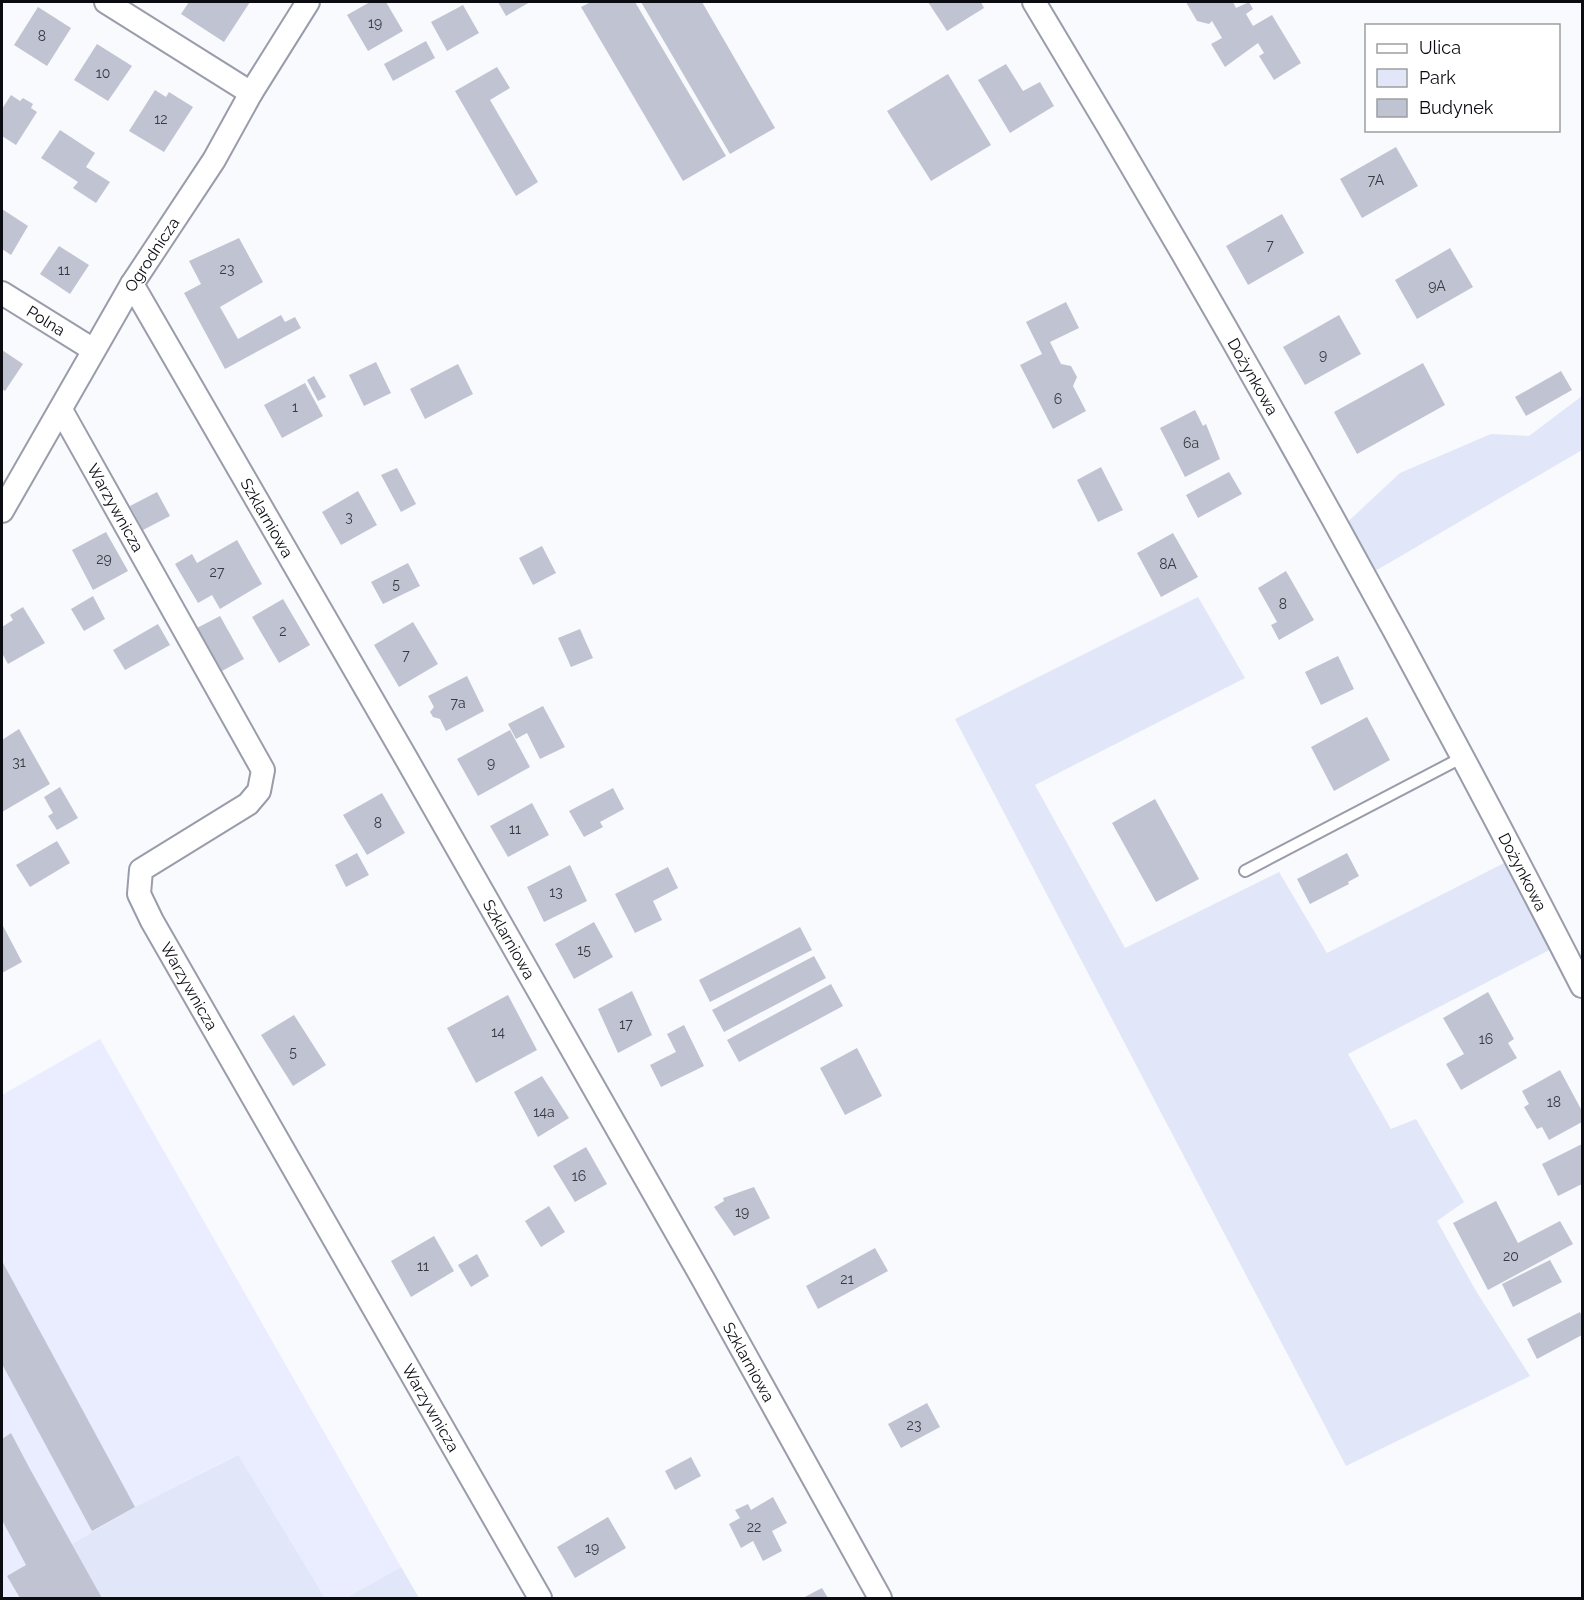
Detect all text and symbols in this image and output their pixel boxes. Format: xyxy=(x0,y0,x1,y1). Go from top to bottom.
house number: 19 xyxy=(368,15,382,31)
legend xyxy=(1365,24,1560,132)
house number: 8 xyxy=(38,28,46,44)
text: Ulica xyxy=(1419,37,1461,58)
house number: 10 xyxy=(96,65,110,81)
text: Park xyxy=(1419,67,1456,88)
text: Budynek xyxy=(1419,97,1494,118)
house number: 12 xyxy=(154,111,168,127)
house number: 7A xyxy=(1368,172,1385,188)
street label: Ogrodnicza xyxy=(120,214,183,295)
house number: 7 xyxy=(1266,237,1274,253)
house number: 23 xyxy=(220,261,234,277)
house number: 11 xyxy=(58,262,70,278)
house number: 9A xyxy=(1428,278,1446,294)
street label: Polna xyxy=(23,301,69,340)
street label: Dożynkowa xyxy=(1224,335,1283,418)
house number: 9 xyxy=(1319,347,1327,363)
house number: 6 xyxy=(1054,391,1062,407)
house number: 1 xyxy=(292,399,298,415)
house number: 6a xyxy=(1183,435,1199,451)
street label: Warzywnicza xyxy=(84,460,148,555)
street label: Szklarniowa xyxy=(237,475,297,561)
house number: 3 xyxy=(345,509,353,525)
house number: 29 xyxy=(96,551,112,567)
house number: 8A xyxy=(1159,556,1177,572)
house number: 27 xyxy=(210,564,225,580)
house number: 5 xyxy=(392,576,400,592)
house number: 8 xyxy=(1279,596,1287,612)
house number: 2 xyxy=(279,623,287,639)
house number: 7 xyxy=(402,647,410,663)
house number: 7a xyxy=(450,695,466,711)
house number: 31 xyxy=(12,754,26,770)
house number: 9 xyxy=(487,755,495,771)
house number: 8 xyxy=(374,815,382,831)
house number: 11 xyxy=(509,821,521,837)
street label: Dożynkowa xyxy=(1495,830,1551,914)
house number: 13 xyxy=(549,884,563,900)
street label: Szklarniowa xyxy=(479,896,539,982)
street label: Warzywnicza xyxy=(157,939,222,1033)
house number: 15 xyxy=(577,942,591,958)
house number: 17 xyxy=(619,1016,633,1032)
house number: 14 xyxy=(491,1024,505,1040)
house number: 16 xyxy=(1479,1031,1493,1047)
house number: 5 xyxy=(289,1044,297,1060)
house number: 18 xyxy=(1547,1094,1561,1110)
house number: 14a xyxy=(533,1104,555,1120)
house number: 16 xyxy=(572,1168,586,1184)
house number: 19 xyxy=(735,1204,749,1220)
house number: 20 xyxy=(1503,1248,1519,1264)
house number: 11 xyxy=(417,1258,429,1274)
house number: 21 xyxy=(840,1271,854,1287)
street label: Szklarniowa xyxy=(719,1319,779,1405)
street label: Warzywnicza xyxy=(398,1360,464,1455)
house number: 23 xyxy=(907,1417,921,1433)
house number: 22 xyxy=(747,1519,761,1535)
house number: 19 xyxy=(585,1540,599,1556)

